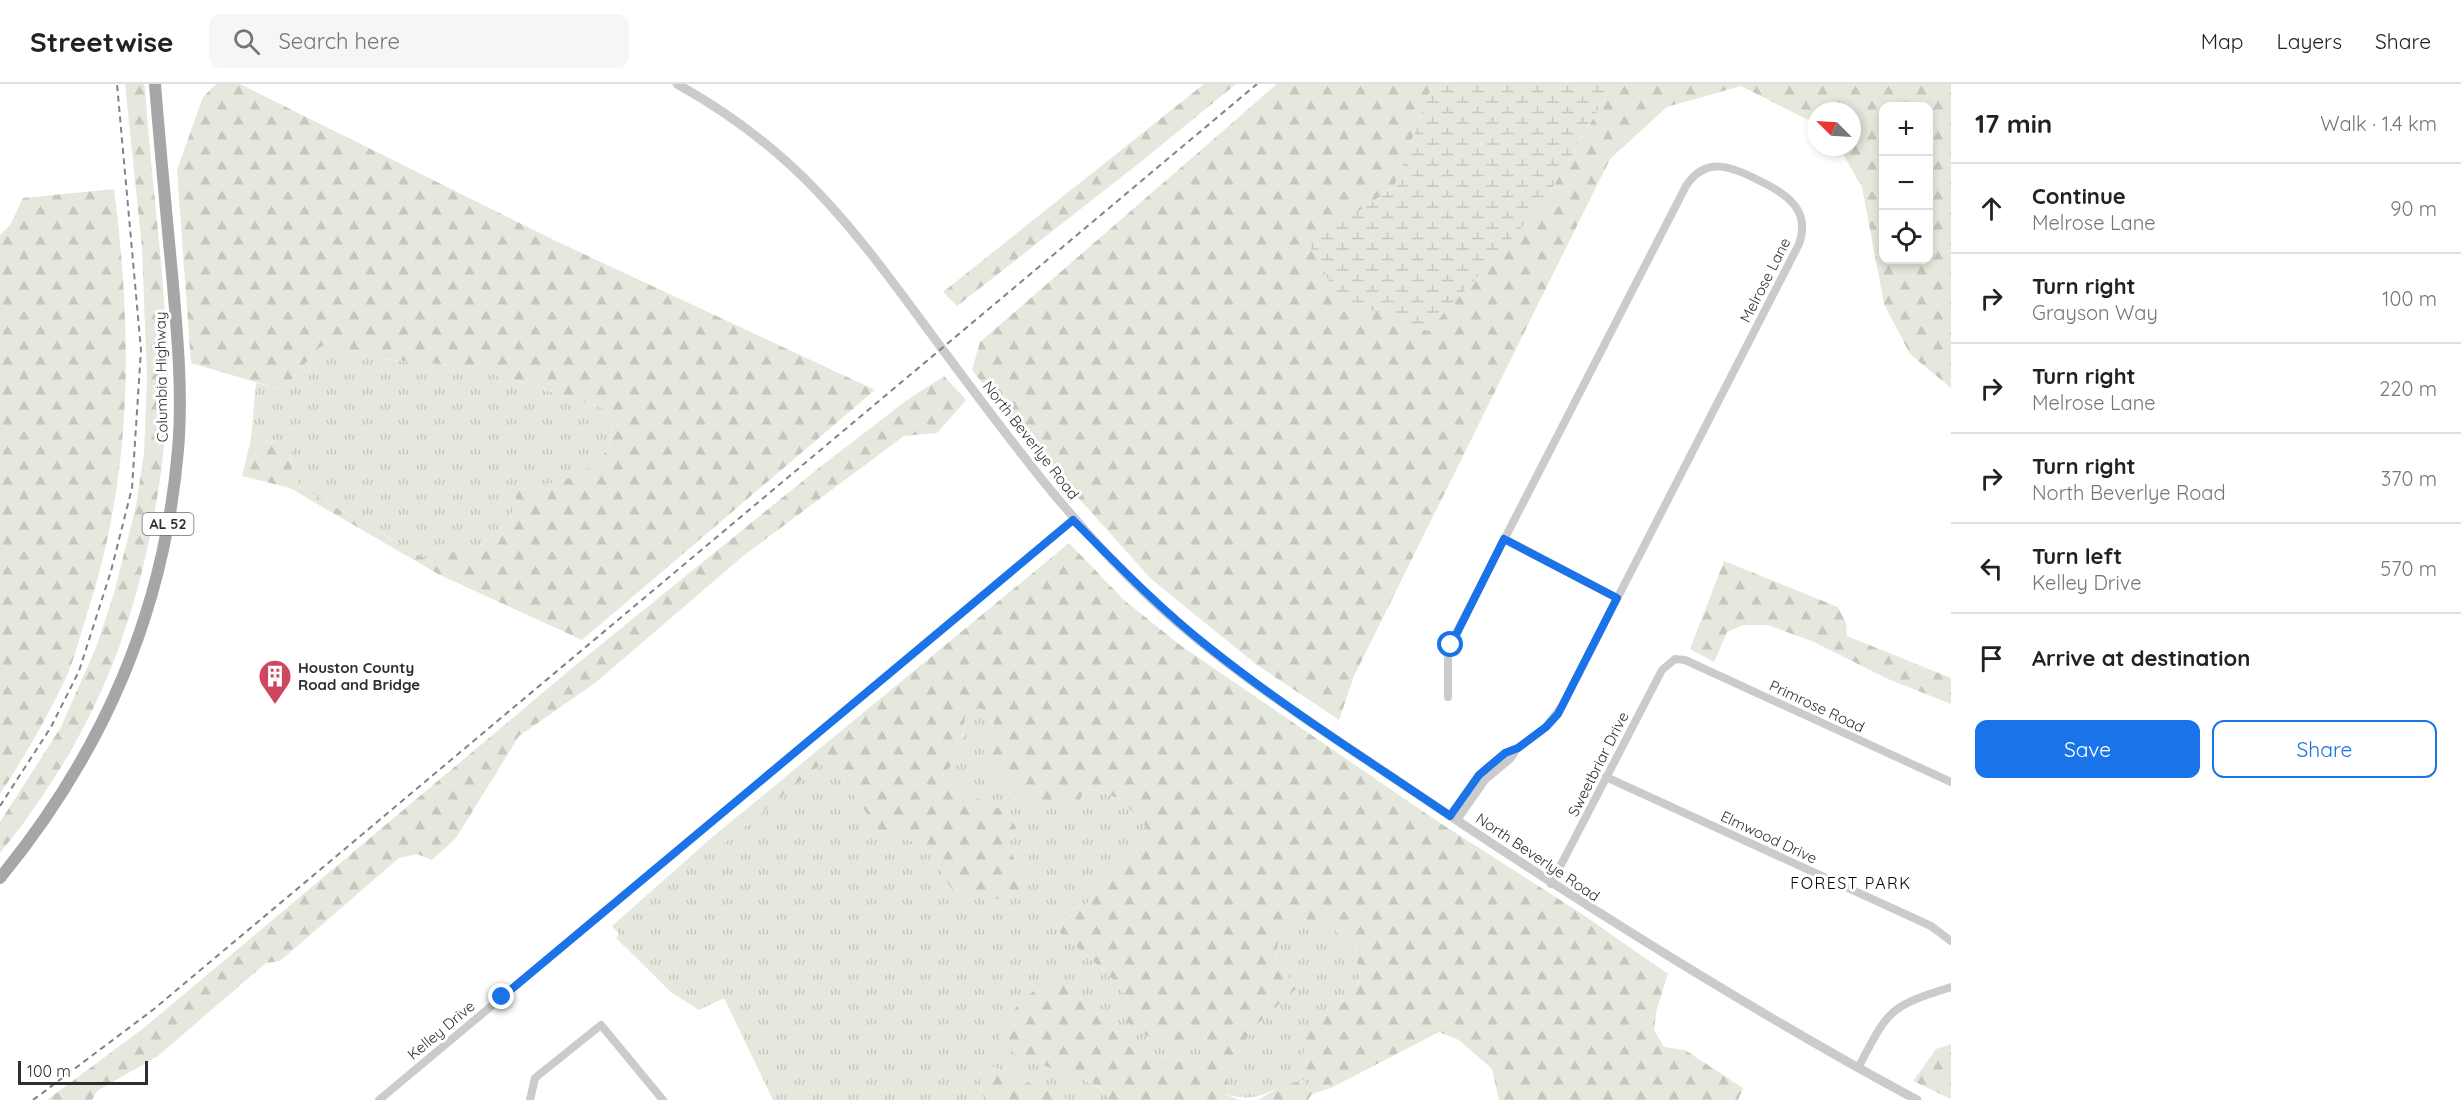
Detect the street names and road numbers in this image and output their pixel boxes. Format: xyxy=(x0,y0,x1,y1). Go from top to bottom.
street label: Melrose Lane xyxy=(1736,234,1794,326)
street label: Columbia Highway xyxy=(150,311,172,443)
street label: North Beverlye Road xyxy=(979,377,1083,503)
road number: AL 52 xyxy=(142,513,194,535)
street label: Primrose Road xyxy=(1766,676,1868,736)
street label: Sweetbriar Drive xyxy=(1563,709,1633,819)
street label: Elmwood Drive xyxy=(1718,806,1820,868)
street label: North Beverlye Road xyxy=(1473,809,1603,905)
street label: Kelley Drive xyxy=(403,996,479,1064)

